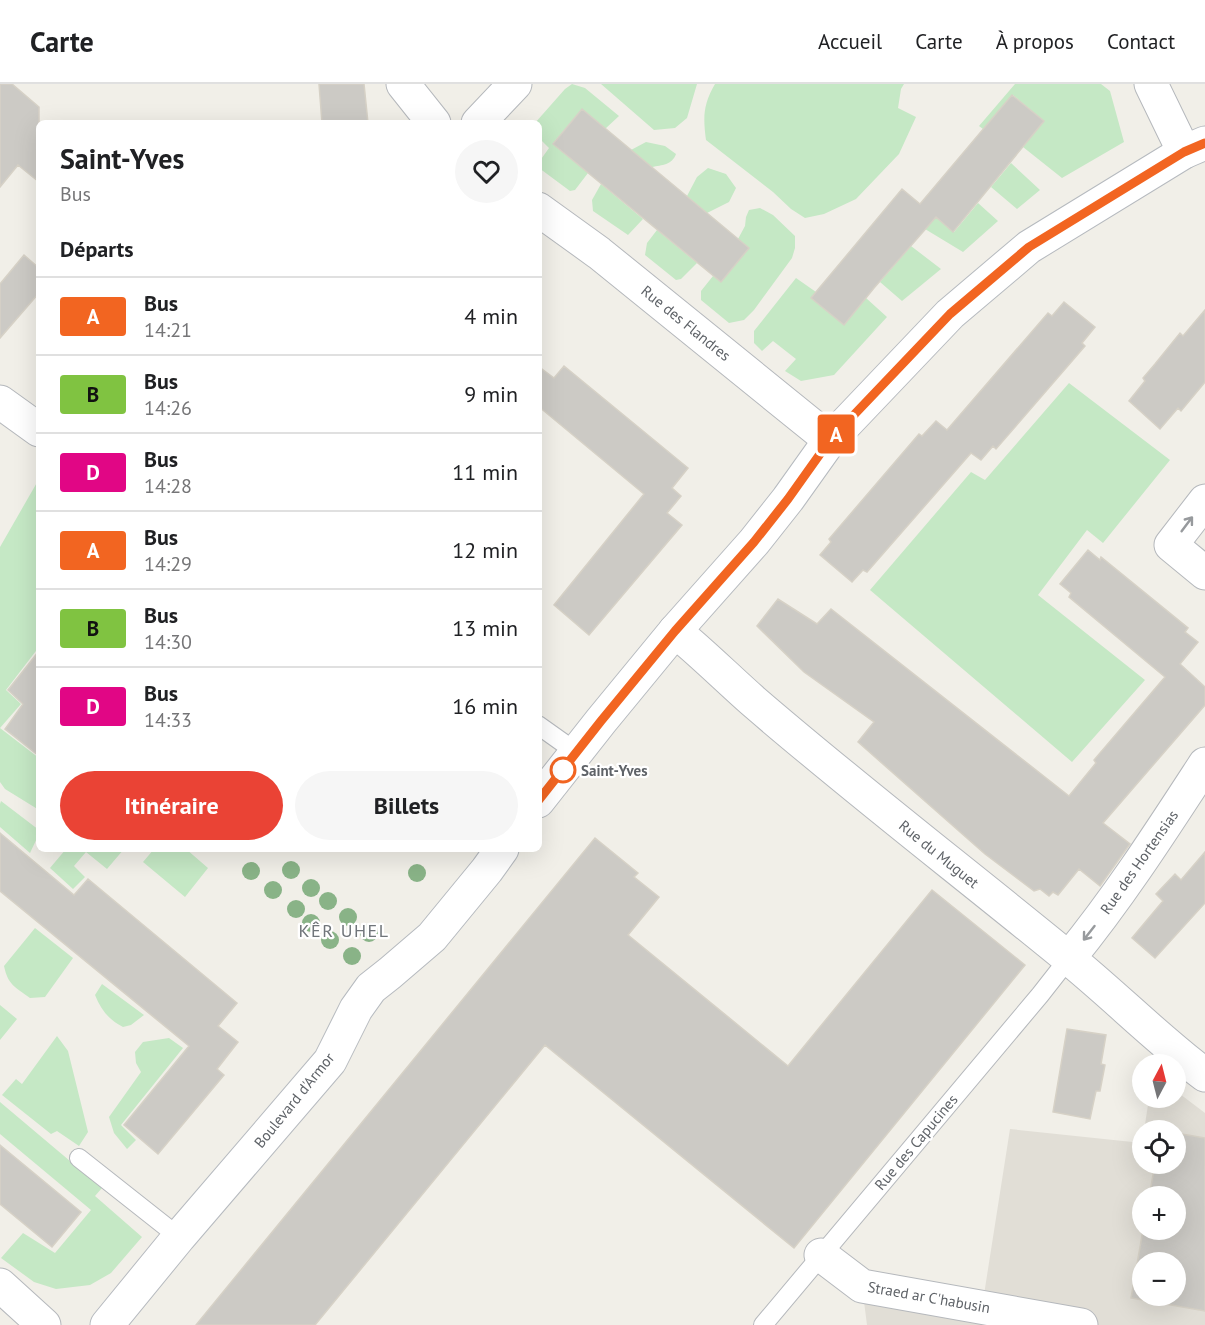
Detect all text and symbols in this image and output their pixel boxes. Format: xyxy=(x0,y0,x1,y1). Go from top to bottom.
text: Carte xyxy=(30,23,94,60)
text: Accueil xyxy=(818,28,882,55)
text: Carte xyxy=(915,28,963,55)
text: À propos xyxy=(996,28,1074,55)
text: Contact xyxy=(1107,28,1175,55)
text: Saint-Yves xyxy=(60,140,184,177)
button: heart xyxy=(455,140,518,203)
text: Bus xyxy=(60,181,91,207)
text: Départs xyxy=(60,235,134,263)
street label: Rue des Flandres xyxy=(638,281,734,365)
text: Bus xyxy=(144,289,178,317)
text: 4 min xyxy=(464,302,518,330)
text: A xyxy=(87,303,99,330)
text: 14:21 xyxy=(144,317,192,343)
text: Bus xyxy=(144,367,178,395)
text: 9 min xyxy=(464,380,518,408)
text: B xyxy=(87,381,99,408)
text: 14:26 xyxy=(144,395,192,421)
line badge: A xyxy=(816,414,856,454)
text: A xyxy=(830,421,842,448)
text: Bus xyxy=(144,445,178,473)
text: 11 min xyxy=(452,458,518,486)
text: D xyxy=(86,459,100,486)
text: 14:28 xyxy=(144,473,192,499)
one-way arrow xyxy=(1181,516,1194,532)
text: Bus xyxy=(144,523,178,551)
text: 12 min xyxy=(452,536,518,564)
text: A xyxy=(87,537,99,564)
text: 14:29 xyxy=(144,551,192,577)
text: Bus xyxy=(144,601,178,629)
text: 13 min xyxy=(452,614,518,642)
text: B xyxy=(87,615,99,642)
text: 14:30 xyxy=(144,629,192,655)
text: Bus xyxy=(144,679,178,707)
text: 16 min xyxy=(452,692,518,720)
text: D xyxy=(86,693,100,720)
text: 14:33 xyxy=(144,707,192,733)
marker: Saint-Yves xyxy=(550,757,576,783)
place label: Saint-Yves xyxy=(581,761,648,780)
button: Itinéraire xyxy=(60,771,283,840)
button: Billets xyxy=(295,771,518,840)
street label: Rue des Hortensias xyxy=(1096,806,1182,918)
street label: Rue du Muguet xyxy=(895,816,983,892)
district label: KÊR UHEL xyxy=(299,919,389,942)
one-way arrow xyxy=(1083,925,1096,941)
street label: Boulevard d'Armor xyxy=(250,1049,338,1151)
north arrow xyxy=(1132,1054,1186,1108)
map controls xyxy=(1132,1054,1186,1306)
street label: Rue des Capucines xyxy=(870,1090,962,1194)
button: locate xyxy=(1132,1120,1186,1174)
button: + xyxy=(1132,1186,1186,1240)
button: − xyxy=(1132,1252,1186,1306)
street label: Straed ar C'habusin xyxy=(866,1277,992,1317)

